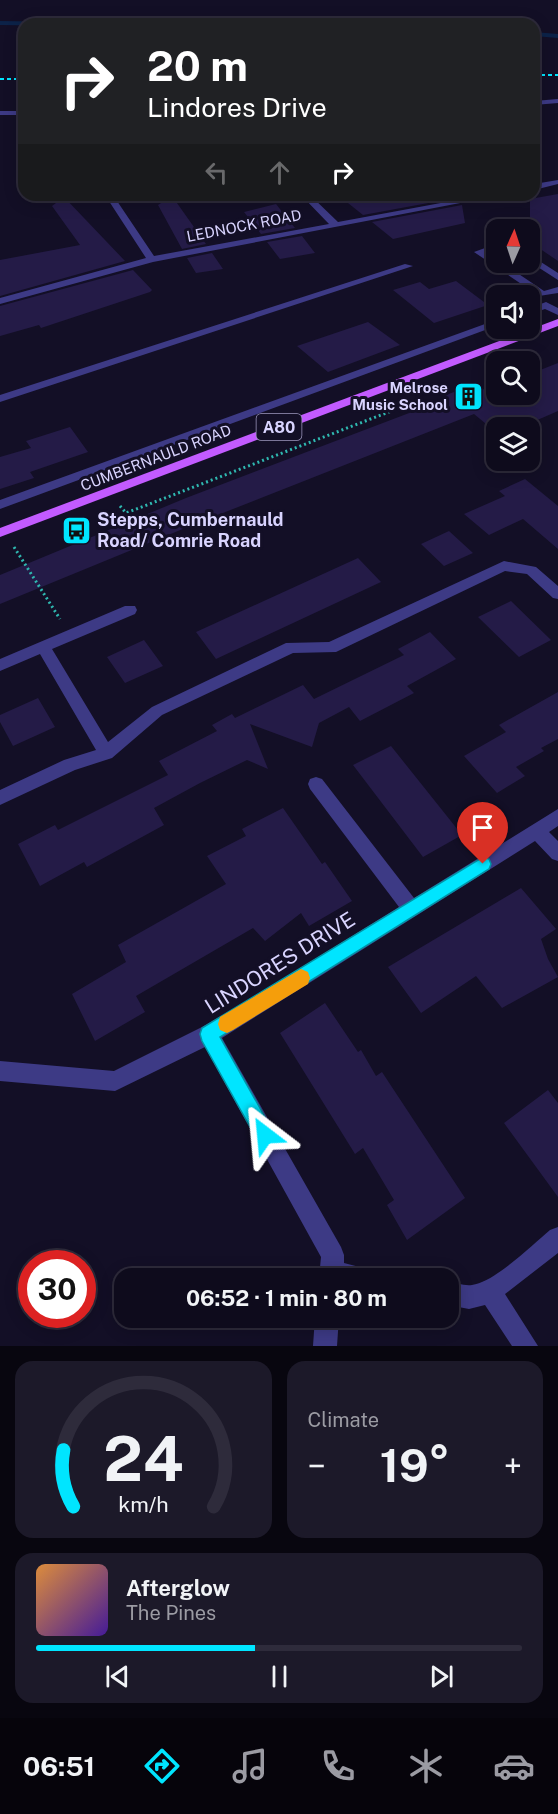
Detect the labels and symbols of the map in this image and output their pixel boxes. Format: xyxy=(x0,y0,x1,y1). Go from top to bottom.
street label: LEDNOCK ROAD xyxy=(185,206,303,245)
north arrow xyxy=(486,219,540,273)
place label: Melrose Music School xyxy=(352,379,448,413)
building icon: Melrose Music School xyxy=(453,381,485,413)
road number: A80 xyxy=(256,414,302,440)
street label: CUMBERNAULD ROAD xyxy=(78,421,234,494)
place label: Stepps, Cumbernauld Road/ Comrie Road xyxy=(97,509,284,551)
bus stop icon: Stepps, Cumbernauld Road/ Comrie Road xyxy=(60,514,92,546)
pin xyxy=(457,802,508,864)
street label: LINDORES DRIVE xyxy=(200,906,359,1019)
position arrow xyxy=(233,1103,297,1167)
speed limit sign: 30 xyxy=(18,1250,96,1328)

